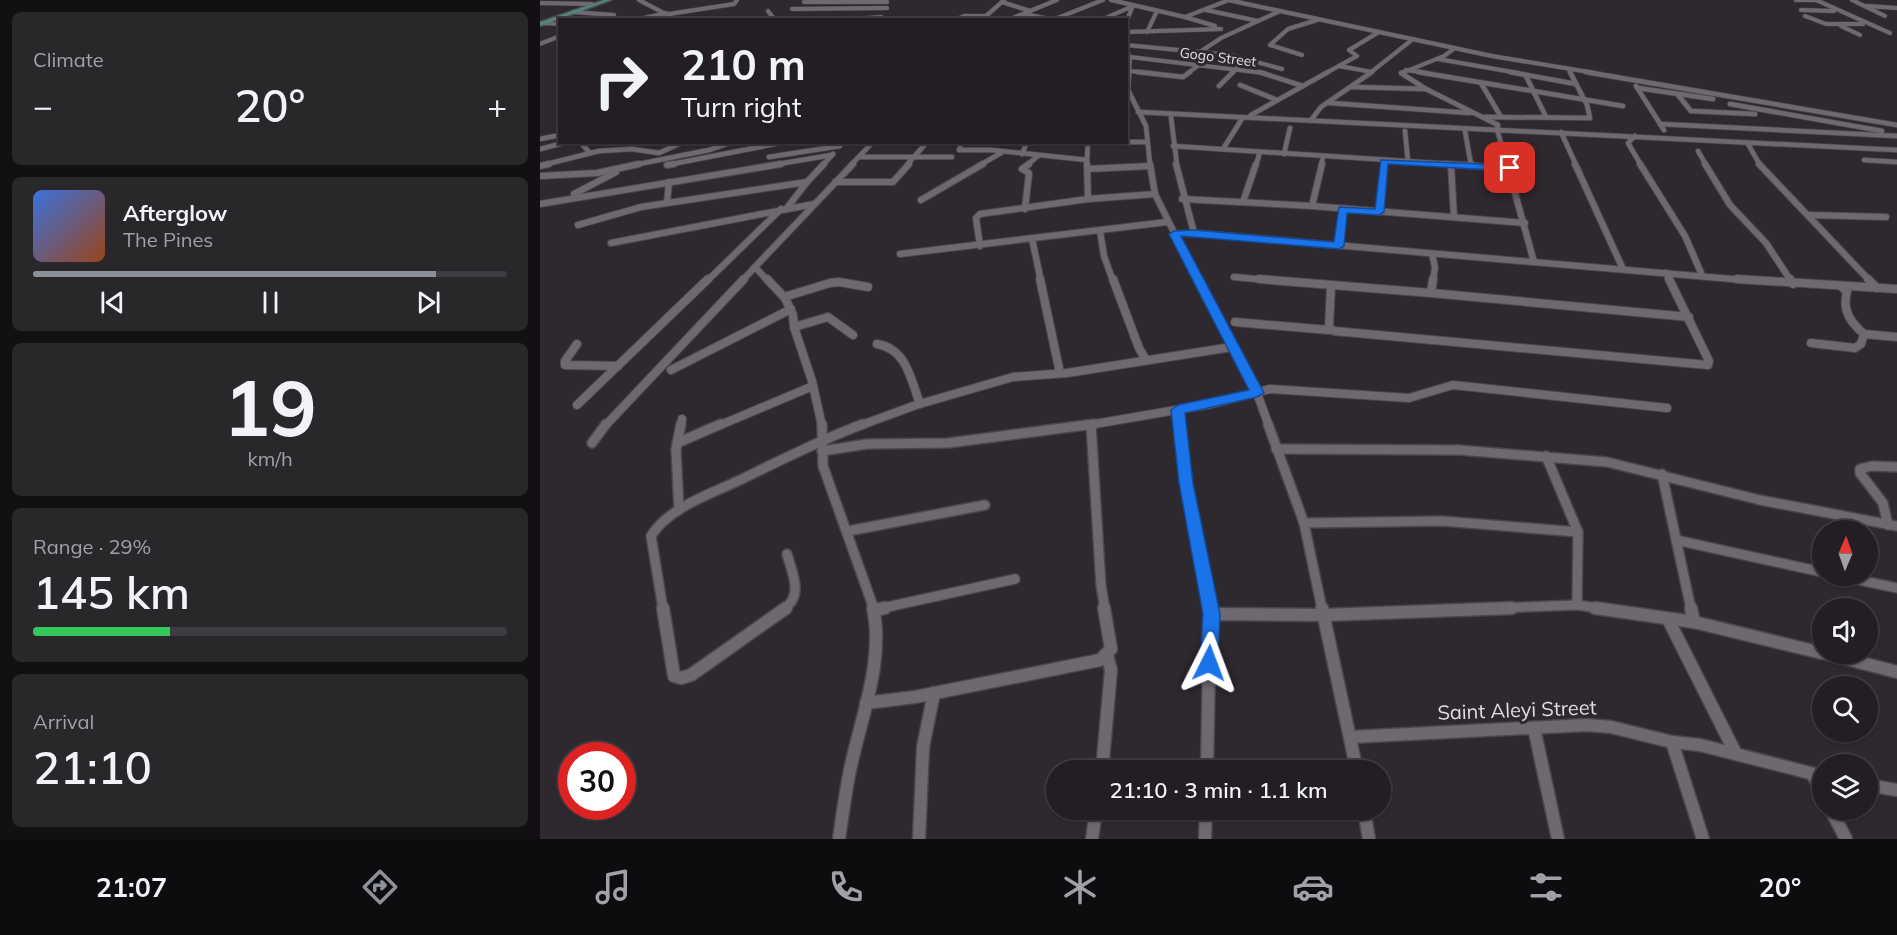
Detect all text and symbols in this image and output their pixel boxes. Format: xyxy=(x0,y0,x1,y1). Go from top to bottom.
text: 210 m xyxy=(681,38,806,91)
icon: right xyxy=(582,42,660,120)
street label: Gogo Street xyxy=(1179,43,1257,71)
text: Climate xyxy=(33,47,104,72)
text: 20° xyxy=(235,77,305,133)
text: − xyxy=(33,85,53,126)
text: + xyxy=(487,85,507,126)
text: Turn right xyxy=(681,90,801,124)
pin xyxy=(1484,142,1535,193)
icon: arrive xyxy=(1493,151,1526,184)
text: Afterglow xyxy=(123,199,227,227)
text: The Pines xyxy=(123,227,213,252)
icon: previous xyxy=(96,286,129,319)
icon: pause xyxy=(254,286,287,319)
icon: next xyxy=(412,286,445,319)
text: 19 xyxy=(223,358,317,456)
text: km/h xyxy=(247,446,293,471)
north arrow xyxy=(1812,520,1878,586)
map controls xyxy=(1812,520,1878,820)
text: Range · 29% xyxy=(33,534,151,559)
text: 145 km xyxy=(33,564,190,620)
button: sound xyxy=(1812,598,1878,664)
position arrow xyxy=(1177,631,1241,695)
button: search xyxy=(1812,676,1878,742)
street label: Saint Aleyi Street xyxy=(1437,694,1597,725)
text: Arrival xyxy=(33,709,94,734)
text: 21:10 xyxy=(33,739,152,795)
speed limit sign: 30 xyxy=(558,742,636,820)
button: layers xyxy=(1812,754,1878,820)
text: 21:10 · 3 min · 1.1 km xyxy=(1110,776,1327,804)
icon: directions xyxy=(359,866,401,908)
icon: music xyxy=(592,866,634,908)
icon: phone xyxy=(825,866,867,908)
icon: climate xyxy=(1059,866,1101,908)
icon: car xyxy=(1292,866,1334,908)
icon: filters xyxy=(1525,866,1567,908)
text: 21:07 xyxy=(96,870,167,904)
text: 20° xyxy=(1759,870,1801,904)

